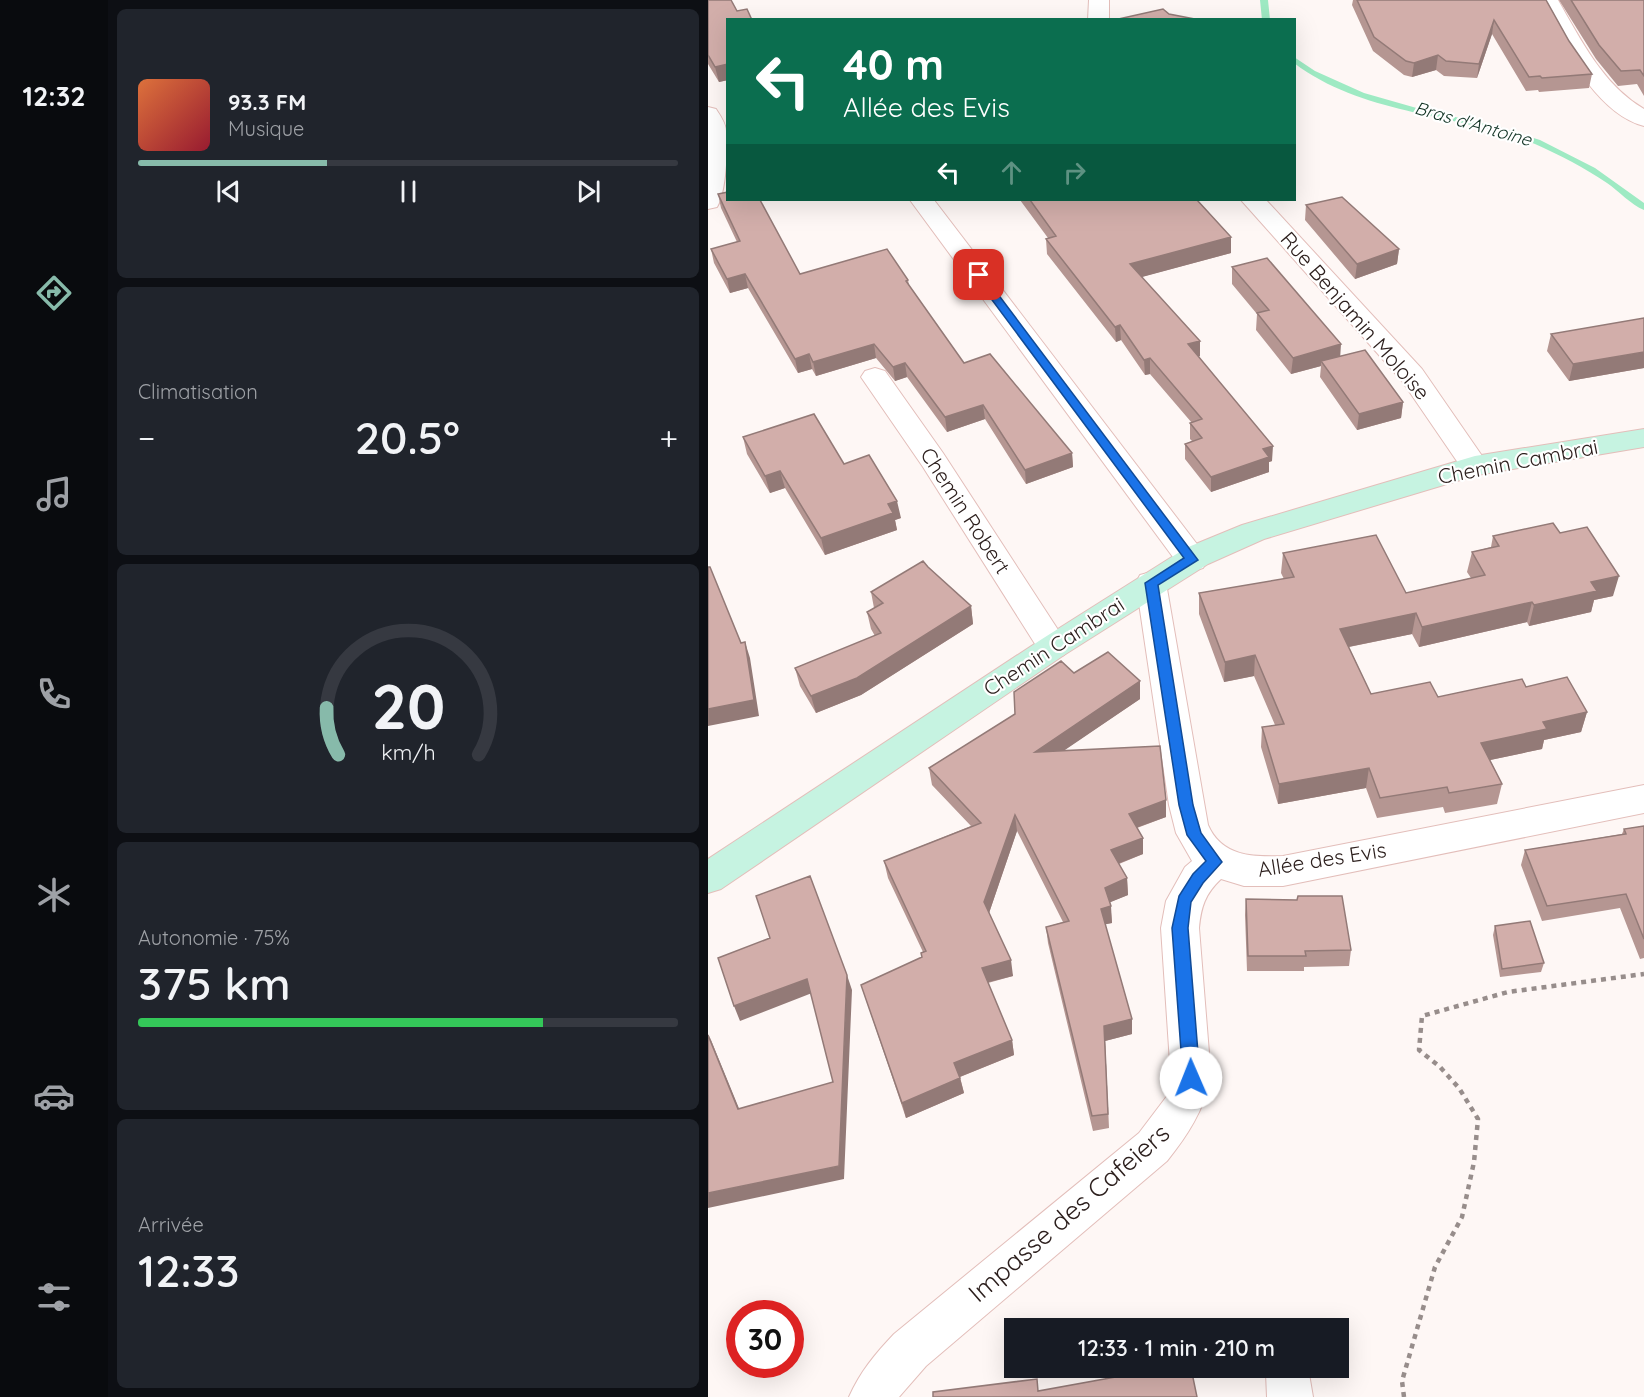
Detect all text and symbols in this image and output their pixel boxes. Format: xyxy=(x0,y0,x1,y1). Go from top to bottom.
text: 40 m xyxy=(843,38,944,91)
icon: left xyxy=(744,42,822,120)
text: 12:32 xyxy=(22,79,86,113)
text: 93.3 FM xyxy=(228,88,306,116)
text: Allée des Evis xyxy=(843,90,1010,124)
water label: Bras d'Antoine xyxy=(1412,96,1535,151)
text: Musique xyxy=(228,116,304,141)
icon: left xyxy=(932,156,965,189)
icon: ahead xyxy=(995,156,1028,189)
icon: right xyxy=(1058,156,1091,189)
icon: previous xyxy=(212,175,245,208)
icon: pause xyxy=(392,175,425,208)
icon: next xyxy=(572,175,605,208)
street label: Rue Benjamin Moloise xyxy=(1276,226,1436,405)
pin xyxy=(953,249,1004,300)
icon: arrive xyxy=(962,258,995,291)
icon: directions xyxy=(33,272,75,314)
text: Climatisation xyxy=(138,379,258,404)
text: 20.5° xyxy=(355,409,460,465)
text: − xyxy=(138,417,155,458)
text: + xyxy=(659,417,678,458)
street label: Chemin Cambrai xyxy=(1436,433,1600,489)
street label: Chemin Robert xyxy=(915,442,1016,579)
icon: music xyxy=(33,473,75,515)
street label: Chemin Cambrai xyxy=(978,591,1129,701)
text: 20 xyxy=(371,668,445,746)
icon: phone xyxy=(33,673,75,715)
text: km/h xyxy=(381,740,435,766)
street label: Allée des Evis xyxy=(1256,836,1388,882)
icon: climate xyxy=(33,874,75,916)
text: Autonomie · 75% xyxy=(138,925,290,950)
text: 375 km xyxy=(138,955,291,1011)
position arrow xyxy=(1159,1046,1223,1110)
icon: car xyxy=(33,1075,75,1117)
street label: Impasse des Cafeiers xyxy=(961,1116,1176,1309)
text: Arrivée xyxy=(138,1212,204,1237)
text: 12:33 xyxy=(138,1242,240,1298)
icon: filters xyxy=(33,1276,75,1318)
speed limit sign: 30 xyxy=(726,1300,804,1378)
text: 12:33 · 1 min · 210 m xyxy=(1078,1334,1275,1362)

